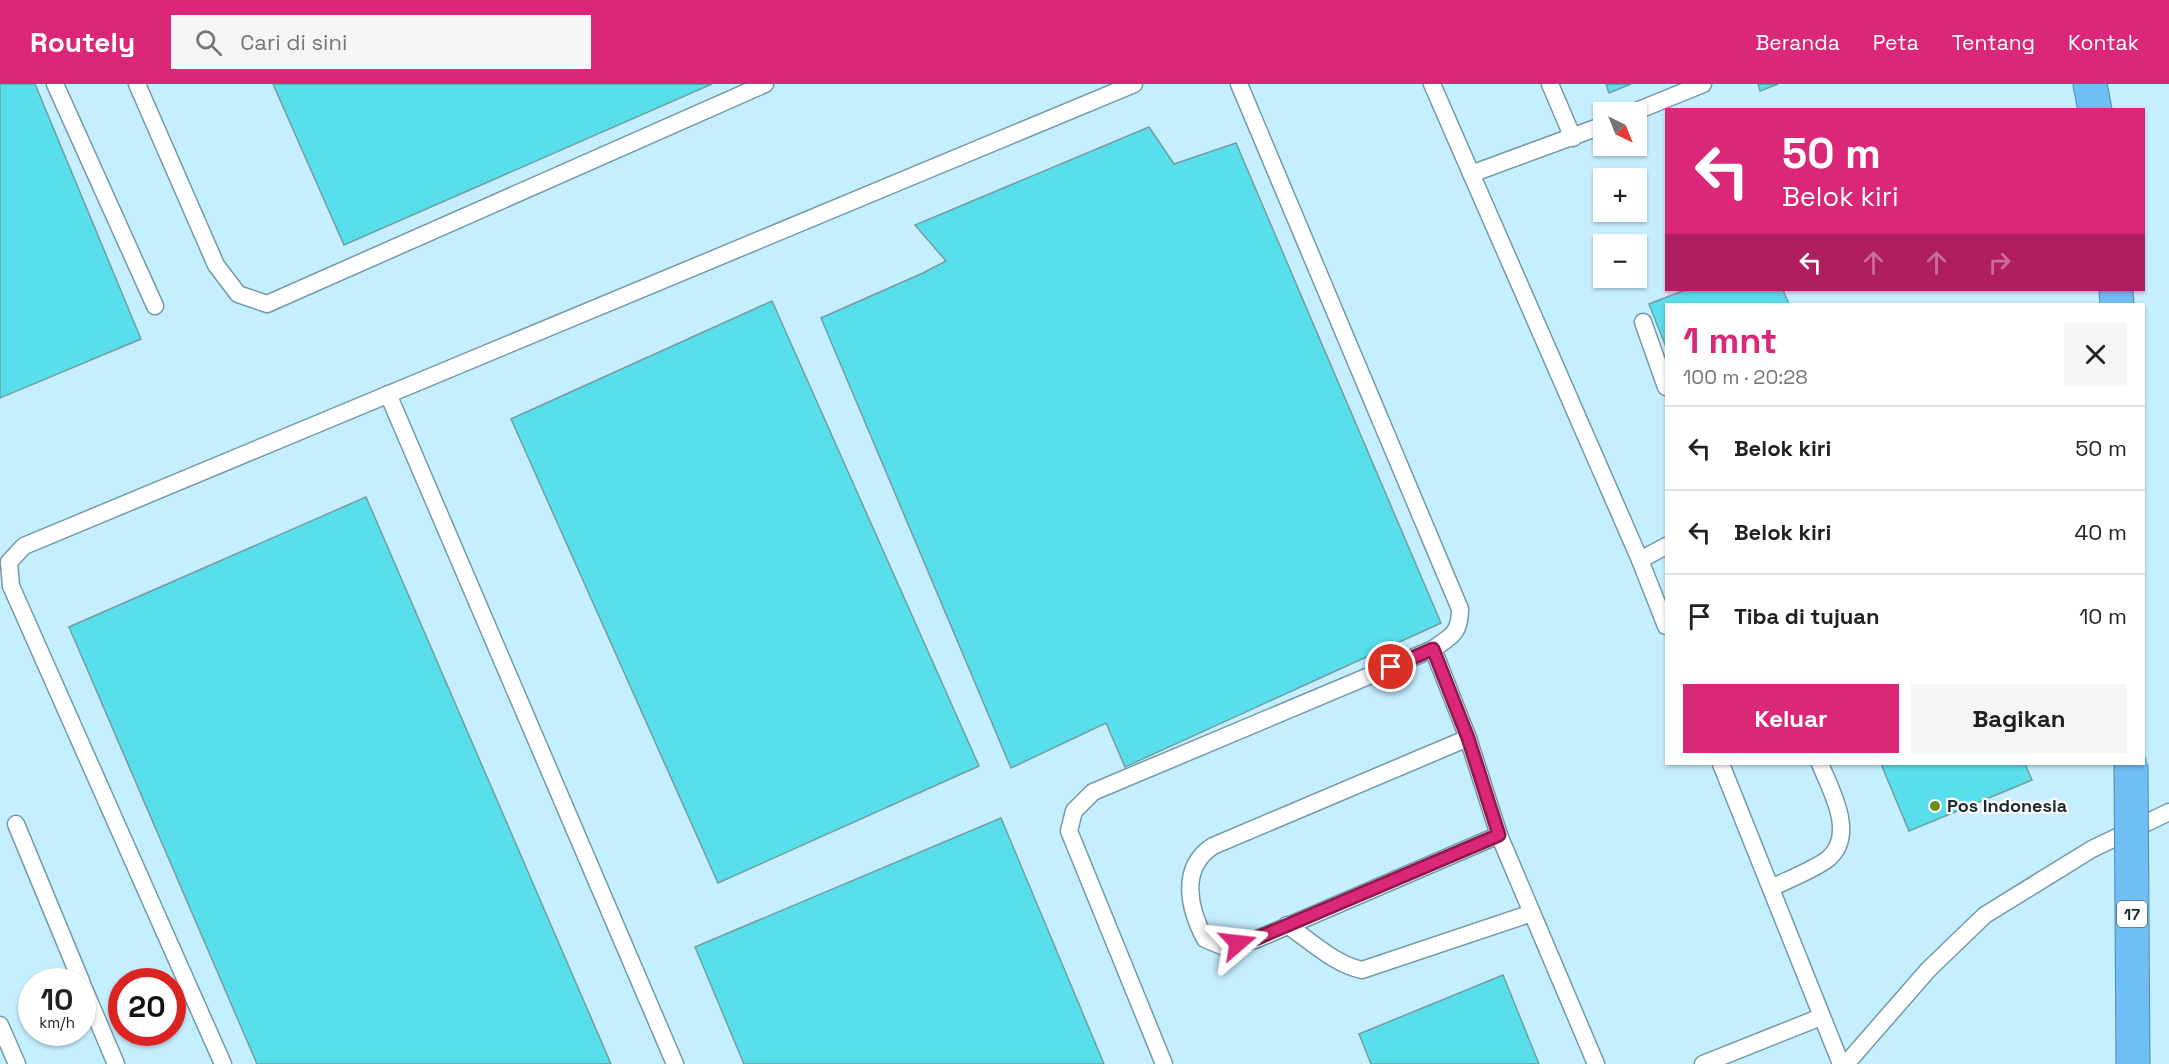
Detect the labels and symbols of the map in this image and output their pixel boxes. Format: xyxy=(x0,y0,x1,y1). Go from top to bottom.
north arrow xyxy=(1593,102,1647,156)
pin xyxy=(1365,641,1416,692)
place label: Pos Indonesia xyxy=(1947,794,2068,817)
marker: Pos Indonesia xyxy=(1928,799,1942,813)
road number: 17 xyxy=(2117,901,2147,927)
position arrow xyxy=(1206,911,1270,975)
speed limit sign: 20 xyxy=(108,968,186,1046)

